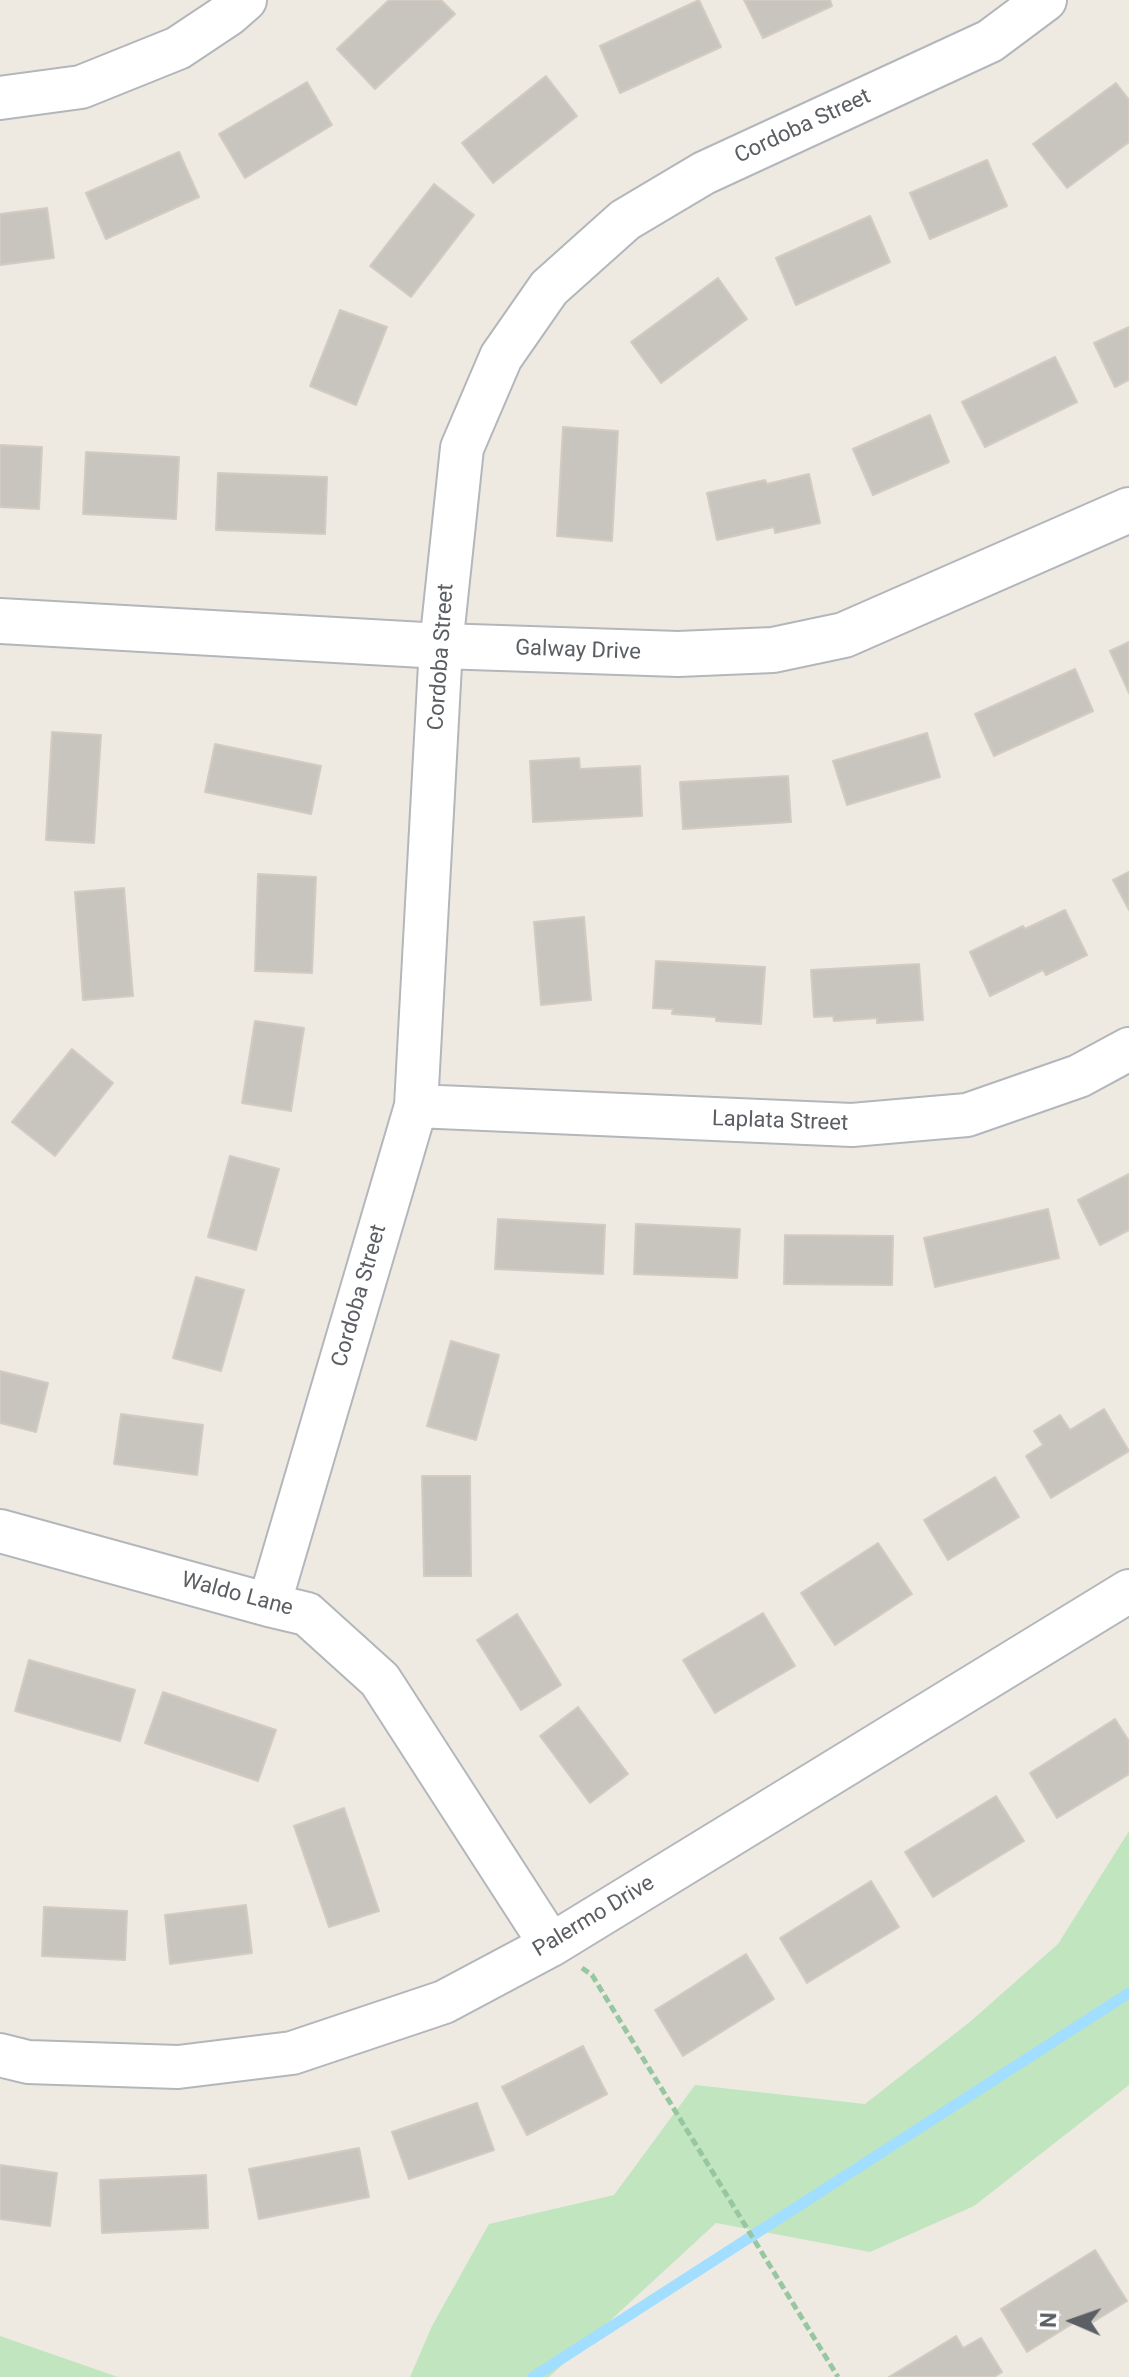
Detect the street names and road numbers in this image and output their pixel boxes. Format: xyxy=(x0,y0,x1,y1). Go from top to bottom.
street label: Cordoba Street xyxy=(731,84,875,170)
street label: Cordoba Street xyxy=(424,583,460,731)
street label: Galway Drive xyxy=(515,636,641,666)
street label: Laplata Street xyxy=(712,1106,848,1138)
street label: Cordoba Street xyxy=(327,1222,393,1370)
street label: Waldo Lane xyxy=(178,1567,296,1623)
street label: Palermo Drive xyxy=(529,1870,659,1964)

